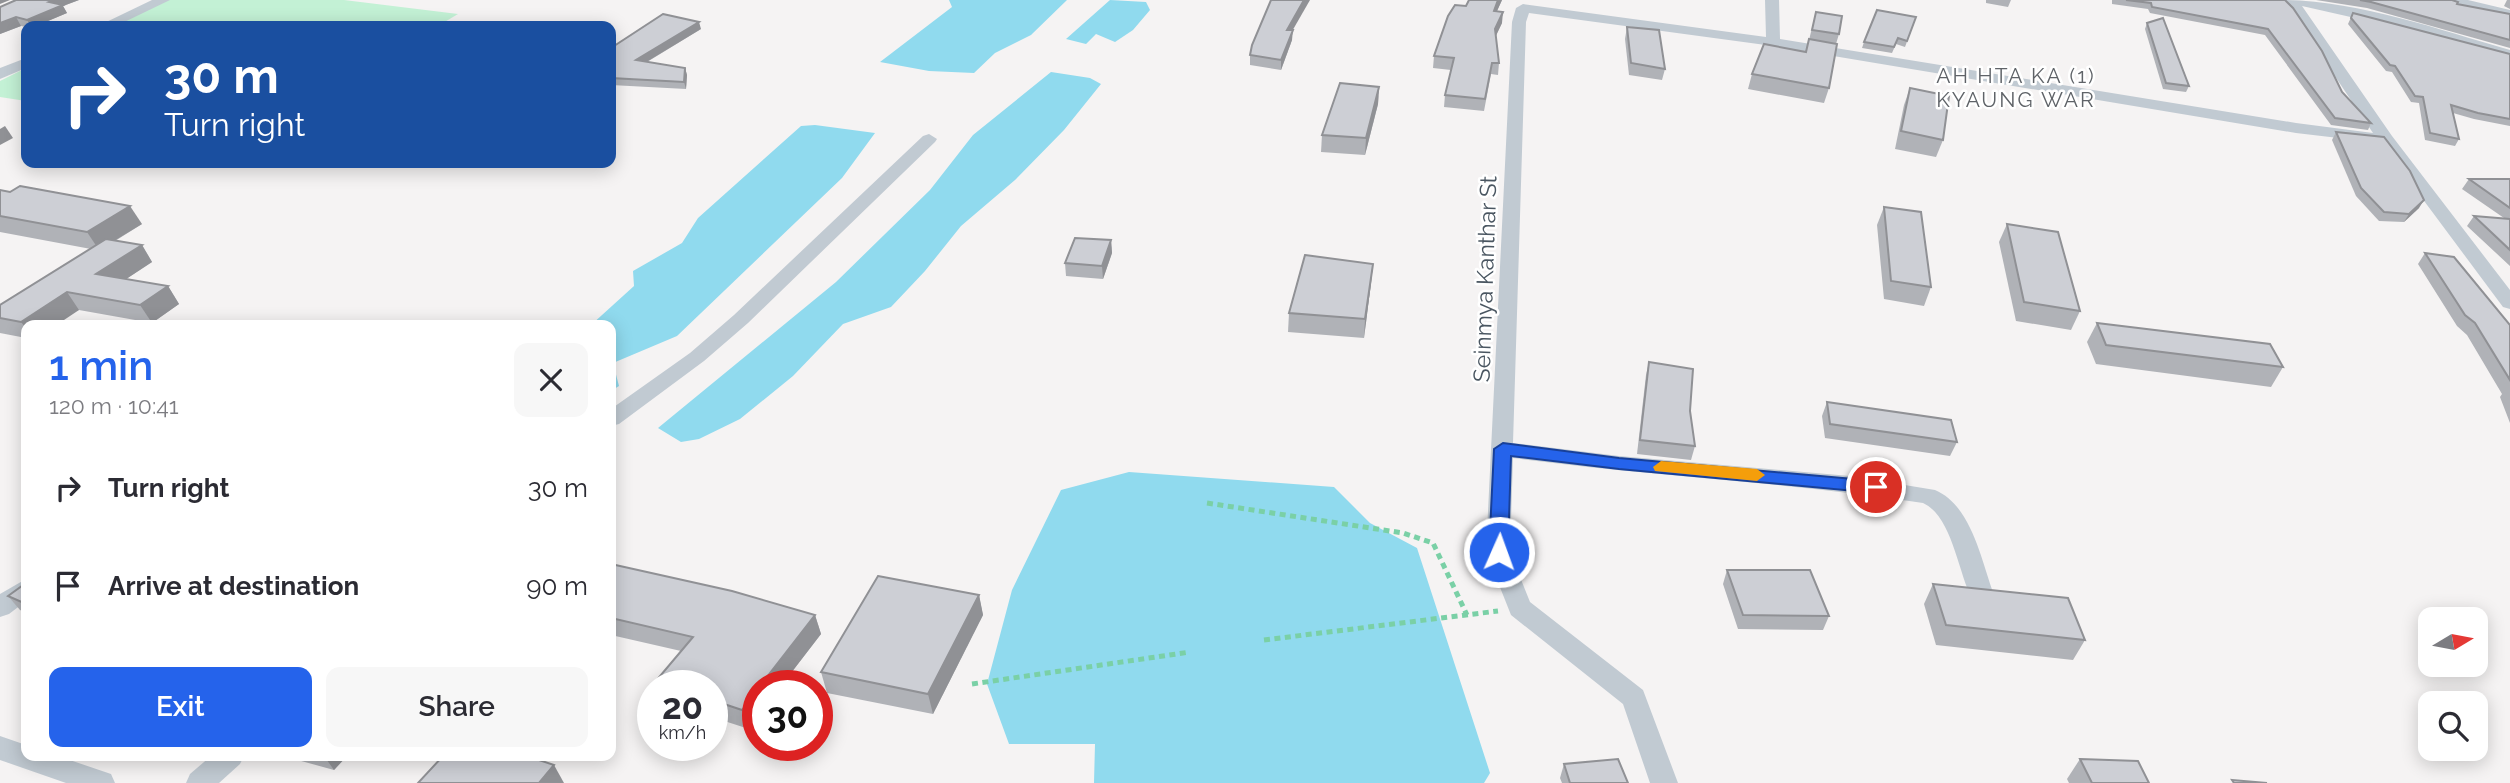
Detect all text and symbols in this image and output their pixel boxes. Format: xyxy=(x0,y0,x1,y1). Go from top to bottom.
text: 30 m xyxy=(164,47,279,104)
icon: right xyxy=(49,49,140,140)
district label: AH HTA KA (1) KYAUNG WAR xyxy=(1936,63,2096,112)
text: Turn right xyxy=(164,106,305,143)
street label: Seinmya Kanthar St xyxy=(1467,175,1502,383)
text: 1 min xyxy=(49,341,153,390)
button: close xyxy=(514,343,588,417)
text: 120 m · 10:41 xyxy=(49,392,179,419)
pin xyxy=(1846,457,1906,517)
icon: arrive xyxy=(1857,468,1895,506)
icon: right xyxy=(49,469,87,507)
text: Turn right xyxy=(108,473,229,503)
text: 30 m xyxy=(528,473,588,503)
position arrow xyxy=(1462,515,1536,589)
icon: arrive xyxy=(49,567,87,605)
text: Arrive at destination xyxy=(108,571,359,601)
text: 90 m xyxy=(526,571,588,601)
north arrow xyxy=(2418,607,2488,677)
map controls xyxy=(2418,607,2488,761)
button: Exit xyxy=(49,667,312,747)
button: Share xyxy=(326,667,588,747)
speed limit sign: 30 xyxy=(742,670,833,761)
text: 20 xyxy=(662,686,703,727)
button: search xyxy=(2418,691,2488,761)
text: km/h xyxy=(659,722,706,743)

